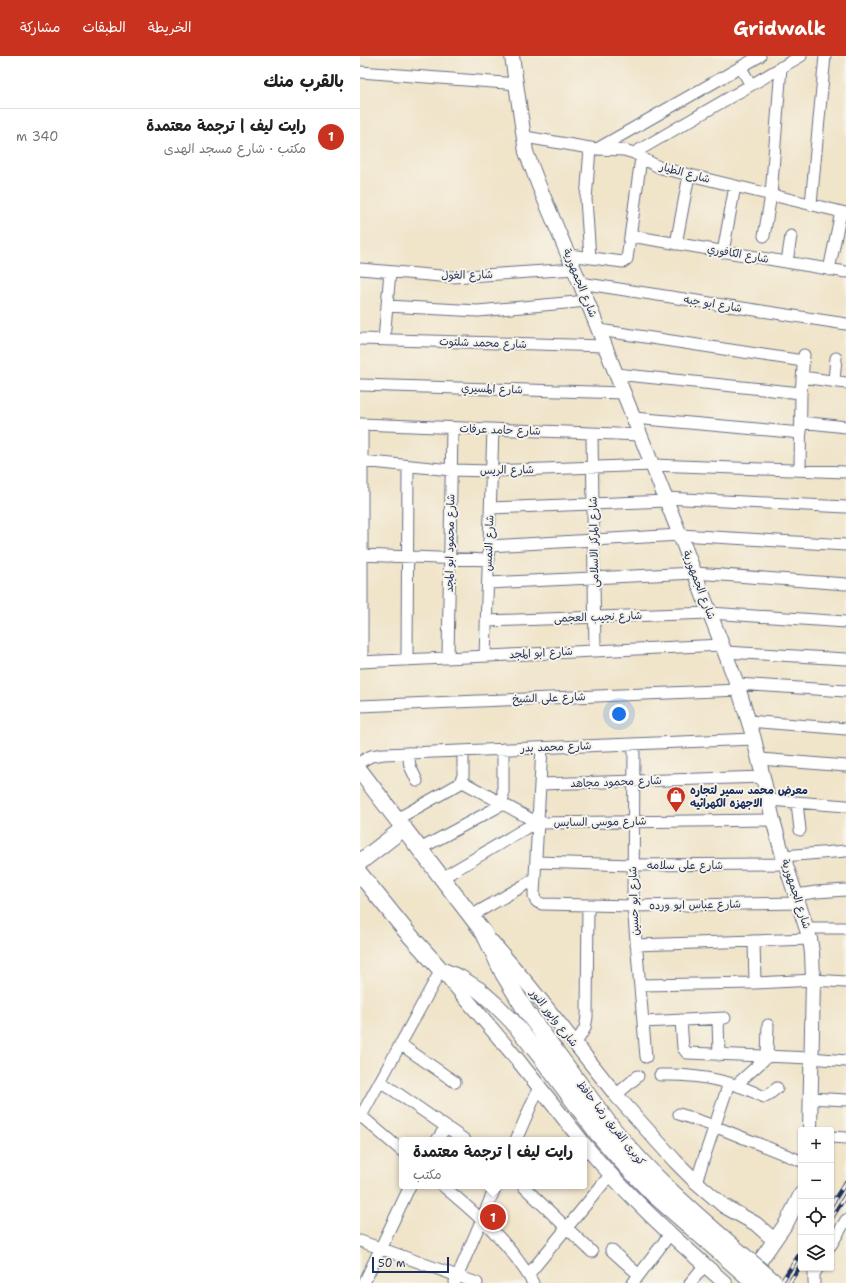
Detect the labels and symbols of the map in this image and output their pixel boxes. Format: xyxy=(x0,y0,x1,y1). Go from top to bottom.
street label: شارع الطيار xyxy=(657,159,712,188)
street label: شارع الكافوري xyxy=(706,241,770,268)
street label: شارع الجمهورية xyxy=(558,246,601,320)
street label: شارع الغول xyxy=(441,267,493,284)
street label: شارع ابو جبه xyxy=(683,292,743,317)
street label: شارع محمد شلتوت xyxy=(439,334,527,353)
street label: شارع المسيري xyxy=(461,380,523,399)
street label: شارع حامد عرفات xyxy=(459,421,541,440)
street label: شارع الريس xyxy=(480,462,534,479)
street label: شارع محمود ابو المجد xyxy=(442,494,459,592)
street label: شارع المركز الاسلامى xyxy=(586,496,603,588)
street label: شارع النمس xyxy=(481,515,498,571)
street label: شارع الجمهورية xyxy=(678,548,719,622)
street label: شارع نجيب العجمى xyxy=(554,608,643,627)
street label: شارع ابو المجد xyxy=(509,644,573,663)
street label: شارع على الشيخ xyxy=(512,689,586,708)
your location xyxy=(609,704,629,724)
street label: شارع محمد بدر xyxy=(519,738,592,757)
street label: شارع محمود مجاهد xyxy=(570,773,662,792)
place label: معرض محمد سمير لتجاره الاجهزه الكهرائيه xyxy=(690,783,808,811)
shop icon: معرض محمد سمير لتجاره الاجهزه الكهرائيه xyxy=(665,785,687,813)
street label: شارع موسى السايس xyxy=(554,814,646,831)
street label: شارع الجمهورية xyxy=(777,857,814,931)
street label: شارع على سلامه xyxy=(647,858,723,874)
street label: شارع ابو حسين xyxy=(625,866,644,936)
street label: شارع عباس ابو ورده xyxy=(649,897,741,914)
street label: شارع وابور النور xyxy=(525,985,581,1051)
street label: كوبرى الفريق رضا حافظ xyxy=(573,1077,649,1169)
pin: 1 xyxy=(480,1202,506,1232)
scale bar xyxy=(372,1255,449,1274)

